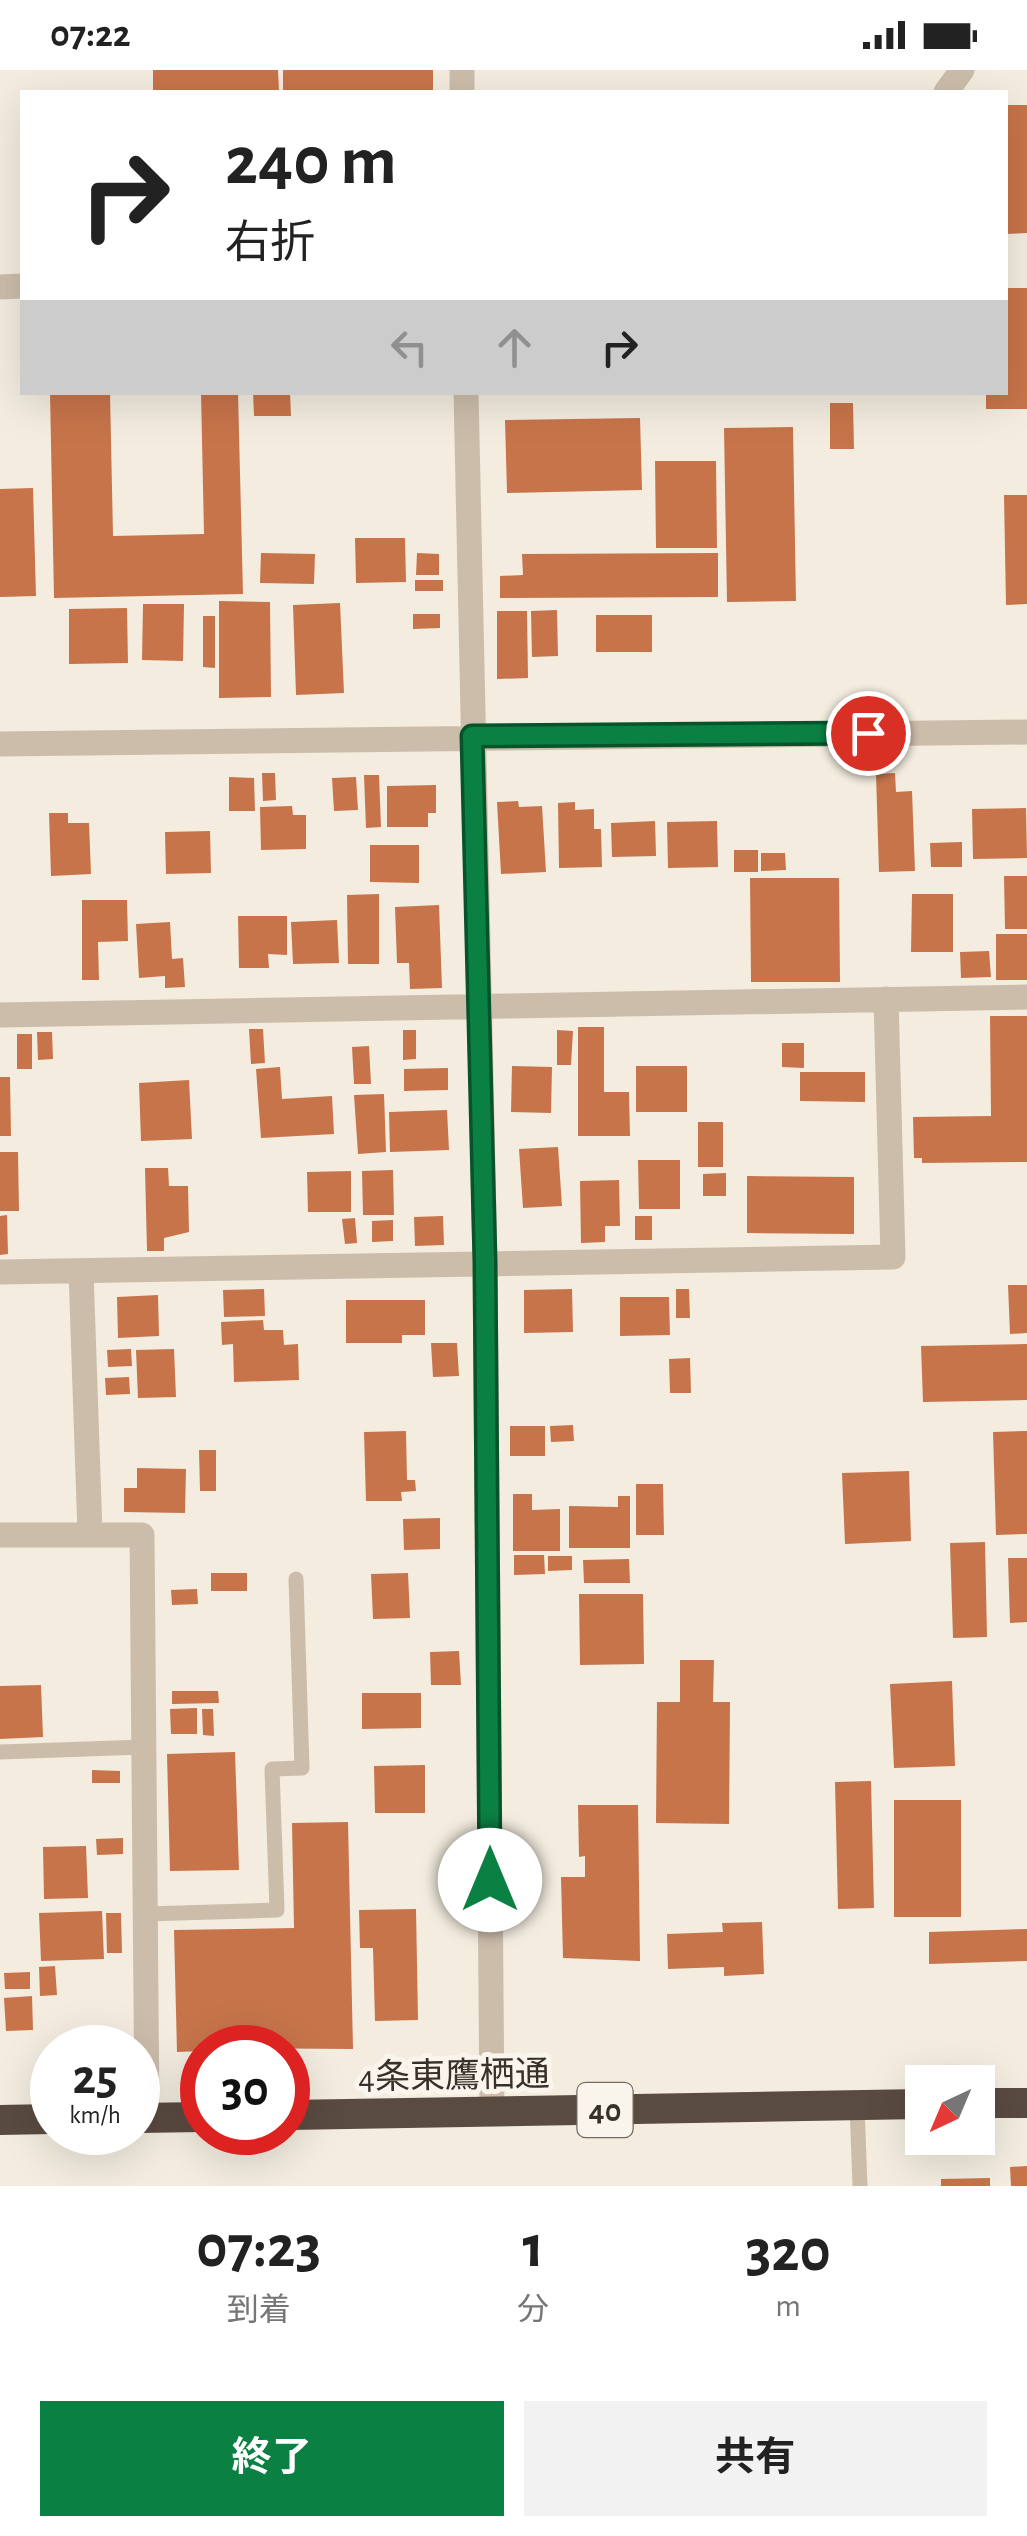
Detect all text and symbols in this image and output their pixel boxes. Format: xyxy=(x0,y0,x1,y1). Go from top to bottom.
text: 07:22 xyxy=(50,16,131,54)
text: 240 m xyxy=(225,127,397,197)
icon: right xyxy=(60,130,190,260)
text: 右折 xyxy=(225,221,315,266)
icon: left xyxy=(382,320,437,375)
icon: ahead xyxy=(487,320,542,375)
icon: right xyxy=(592,320,647,375)
pin xyxy=(826,691,911,776)
icon: arrive xyxy=(841,706,896,761)
position arrow xyxy=(438,1828,542,1932)
speed limit sign: 30 xyxy=(180,2025,310,2155)
text: 25 xyxy=(72,2053,118,2103)
street label: 4条東鷹栖通 xyxy=(358,2055,550,2096)
north arrow xyxy=(905,2065,995,2155)
map controls xyxy=(905,2065,995,2155)
road number: 40 xyxy=(578,2083,632,2137)
text: km/h xyxy=(69,2103,121,2128)
text: 07:23 xyxy=(196,2218,321,2278)
text: 1 xyxy=(523,2218,544,2278)
text: 320 xyxy=(745,2222,831,2282)
text: m xyxy=(775,2290,801,2322)
text: 到着 xyxy=(227,2294,291,2326)
text: 分 xyxy=(517,2294,549,2326)
button: 終了 xyxy=(40,2401,504,2516)
button: 共有 xyxy=(524,2401,987,2516)

